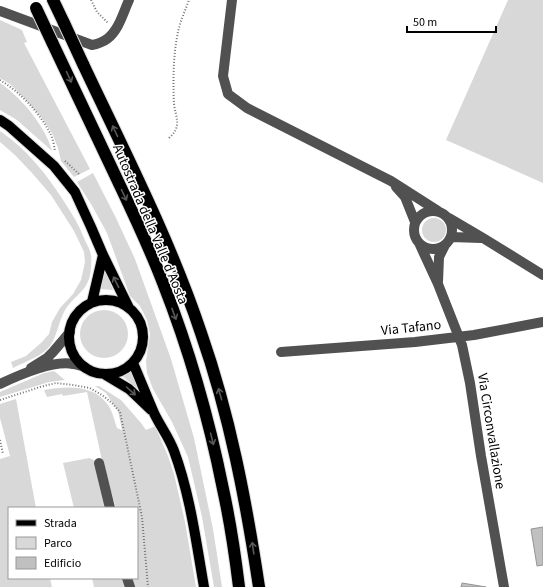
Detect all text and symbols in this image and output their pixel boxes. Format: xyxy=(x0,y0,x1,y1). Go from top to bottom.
scale bar xyxy=(407,8,496,34)
text: 50 m xyxy=(413,14,437,31)
one-way arrow xyxy=(66,71,73,83)
one-way arrow xyxy=(111,125,118,137)
street label: Autostrada della Valle d'Aosta xyxy=(107,141,193,307)
one-way arrow xyxy=(121,188,128,200)
one-way arrow xyxy=(112,276,119,288)
one-way arrow xyxy=(171,308,178,321)
street label: Via Tafano xyxy=(380,315,442,341)
street label: Via Circonvallazione xyxy=(472,372,510,491)
one-way arrow xyxy=(126,387,136,396)
one-way arrow xyxy=(216,388,223,401)
one-way arrow xyxy=(208,432,216,445)
legend xyxy=(8,507,138,579)
text: Strada xyxy=(44,515,77,532)
text: Parco xyxy=(44,535,72,552)
one-way arrow xyxy=(249,542,257,555)
text: Edificio xyxy=(44,555,81,572)

